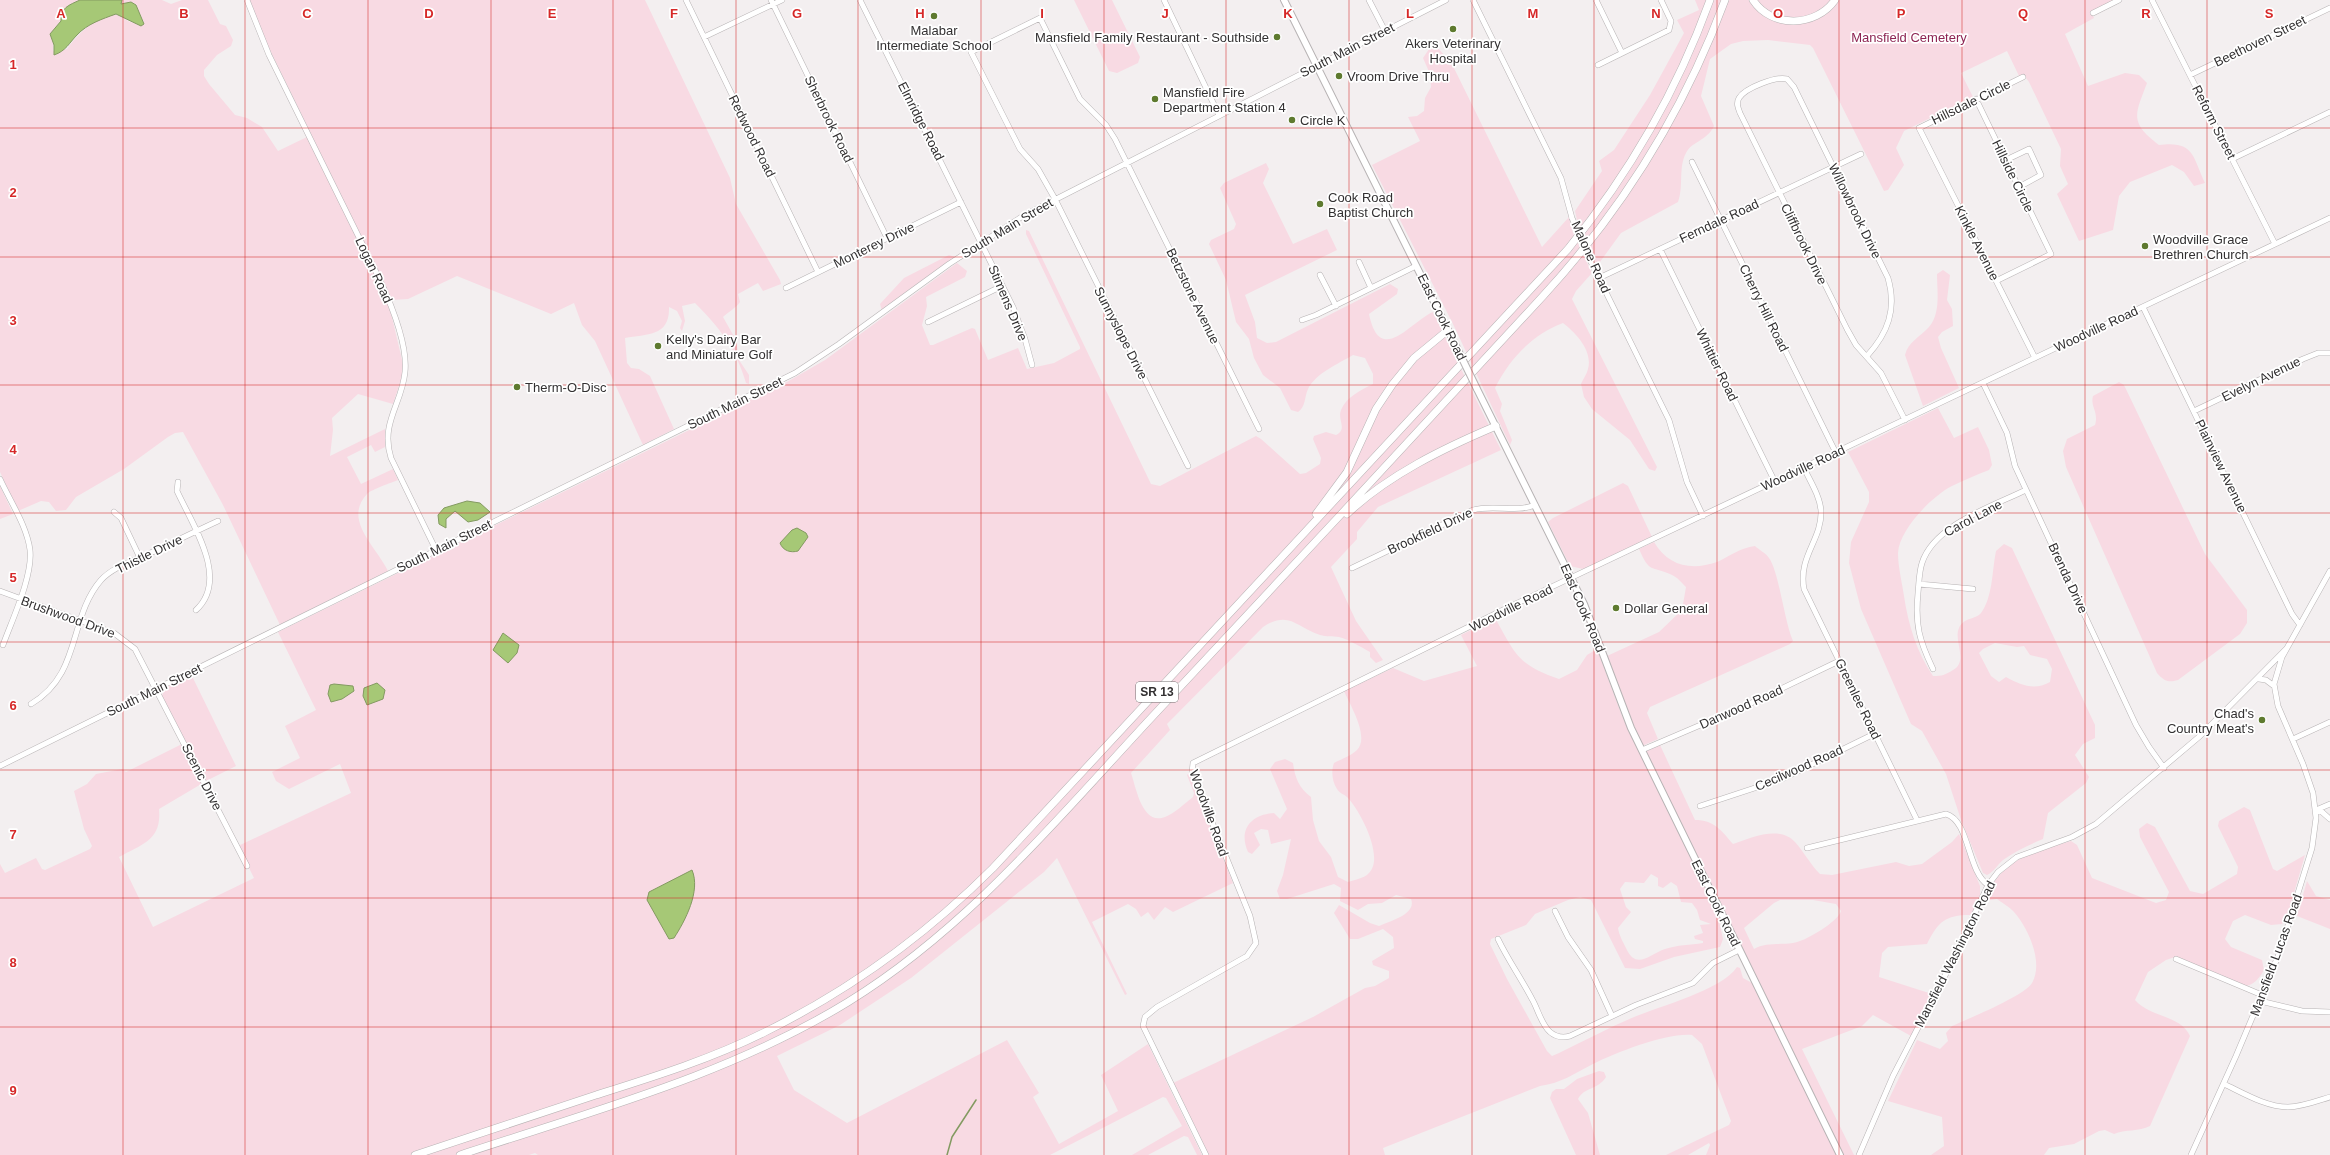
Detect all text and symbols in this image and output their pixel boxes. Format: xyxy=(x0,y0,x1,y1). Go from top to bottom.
text: A xyxy=(56,6,66,21)
text: B xyxy=(179,6,189,21)
text: C xyxy=(302,6,312,21)
text: D xyxy=(424,6,434,21)
text: E xyxy=(548,6,557,21)
text: F xyxy=(670,6,678,21)
text: G xyxy=(792,6,802,21)
text: H xyxy=(915,6,925,21)
text: I xyxy=(1040,6,1044,21)
text: J xyxy=(1161,6,1169,21)
text: K xyxy=(1283,6,1293,21)
text: L xyxy=(1406,6,1414,21)
text: M xyxy=(1528,6,1538,21)
text: N xyxy=(1651,6,1661,21)
text: O xyxy=(1773,6,1783,21)
text: P xyxy=(1897,6,1906,21)
text: Q xyxy=(2018,6,2028,21)
text: R xyxy=(2141,6,2151,21)
marker: Malabar Intermediate School xyxy=(929,11,939,21)
street label: Beethoven Street xyxy=(2211,12,2309,70)
street label: South Main Street xyxy=(1297,20,1397,80)
place label: Malabar Intermediate School xyxy=(876,23,992,53)
marker: Akers Veterinary Hospital xyxy=(1448,24,1458,34)
place label: Mansfield Family Restaurant - Southside xyxy=(1035,30,1269,45)
park label: Mansfield Cemetery xyxy=(1851,30,1967,45)
marker: Mansfield Family Restaurant - Southside xyxy=(1272,32,1282,42)
place label: Akers Veterinary Hospital xyxy=(1405,36,1501,66)
text: 1 xyxy=(9,57,17,72)
place label: Vroom Drive Thru xyxy=(1347,69,1449,84)
marker: Vroom Drive Thru xyxy=(1334,71,1344,81)
street label: Sherbrook Road xyxy=(802,73,856,165)
street label: Hillsdale Circle xyxy=(1929,76,2013,128)
street label: Elmridge Road xyxy=(895,79,947,163)
street label: Reform Street xyxy=(2189,83,2239,162)
place label: Mansfield Fire Department Station 4 xyxy=(1163,85,1286,115)
street label: Redwood Road xyxy=(726,92,778,180)
marker: Mansfield Fire Department Station 4 xyxy=(1150,94,1160,104)
place label: Circle K xyxy=(1300,113,1346,128)
marker: Circle K xyxy=(1287,115,1297,125)
street label: Hillside Circle xyxy=(1989,137,2037,215)
street label: Willowbrook Drive xyxy=(1825,161,1885,261)
text: 2 xyxy=(9,185,17,200)
place label: Cook Road Baptist Church xyxy=(1328,190,1413,220)
street label: South Main Street xyxy=(959,195,1056,261)
street label: Ferndale Road xyxy=(1677,196,1761,246)
marker: Cook Road Baptist Church xyxy=(1315,199,1325,209)
street label: Cliffbrook Drive xyxy=(1778,201,1830,287)
street label: Kinkle Avenue xyxy=(1952,203,2002,283)
street label: Monterey Drive xyxy=(831,219,917,271)
street label: Malone Road xyxy=(1568,219,1614,295)
place label: Woodville Grace Brethren Church xyxy=(2153,232,2248,262)
street label: Logan Road xyxy=(352,235,396,305)
marker: Woodville Grace Brethren Church xyxy=(2140,241,2150,251)
street label: Betzstone Avenue xyxy=(1163,246,1223,346)
street label: Cherry Hill Road xyxy=(1736,262,1792,354)
street label: Stimens Drive xyxy=(985,263,1031,343)
street label: East Cook Road xyxy=(1415,271,1469,363)
street label: Sunnyslope Drive xyxy=(1091,284,1151,382)
street label: Woodville Road xyxy=(2052,303,2140,355)
text: 3 xyxy=(9,313,17,328)
street label: Whittier Road xyxy=(1693,326,1741,404)
place label: Kelly's Dairy Bar and Miniature Golf xyxy=(666,332,773,362)
marker: Kelly's Dairy Bar and Miniature Golf xyxy=(653,341,663,351)
street label: Evelyn Avenue xyxy=(2219,353,2303,405)
street label: South Main Street xyxy=(685,373,785,433)
place label: Therm-O-Disc xyxy=(525,380,607,395)
marker: Therm-O-Disc xyxy=(512,382,522,392)
street label: Plainview Avenue xyxy=(2192,417,2250,515)
text: 4 xyxy=(9,442,17,457)
street label: Woodville Road xyxy=(1759,442,1847,494)
street label: Carol Lane xyxy=(1941,496,2005,540)
street label: Brookfield Drive xyxy=(1385,505,1475,557)
street label: South Main Street xyxy=(394,516,494,576)
street label: Thistle Drive xyxy=(113,531,185,577)
street label: Brenda Drive xyxy=(2045,540,2091,616)
street label: East Cook Road xyxy=(1558,561,1608,655)
text: 5 xyxy=(9,570,17,585)
street label: Woodville Road xyxy=(1467,581,1555,635)
street label: Brushwood Drive xyxy=(19,593,117,641)
place label: Dollar General xyxy=(1624,601,1708,616)
marker: Dollar General xyxy=(1611,603,1621,613)
street label: Greenlee Road xyxy=(1832,656,1884,742)
street label: South Main Street xyxy=(104,660,204,720)
road number: SR 13 xyxy=(1136,682,1178,702)
street label: Danwood Road xyxy=(1697,682,1785,732)
text: 6 xyxy=(9,698,17,713)
place label: Chad's Country Meat's xyxy=(2167,706,2254,736)
marker: Chad's Country Meat's xyxy=(2257,715,2267,725)
street label: Scenic Drive xyxy=(179,741,225,813)
street label: Cecilwood Road xyxy=(1753,742,1845,794)
street label: Woodville Road xyxy=(1186,768,1232,858)
text: 7 xyxy=(9,827,17,842)
street label: East Cook Road xyxy=(1689,857,1743,949)
street label: Mansfield Washington Road xyxy=(1912,878,1998,1030)
street label: Mansfield Lucas Road xyxy=(2247,892,2305,1018)
text: 8 xyxy=(9,955,17,970)
text: 9 xyxy=(9,1083,17,1098)

